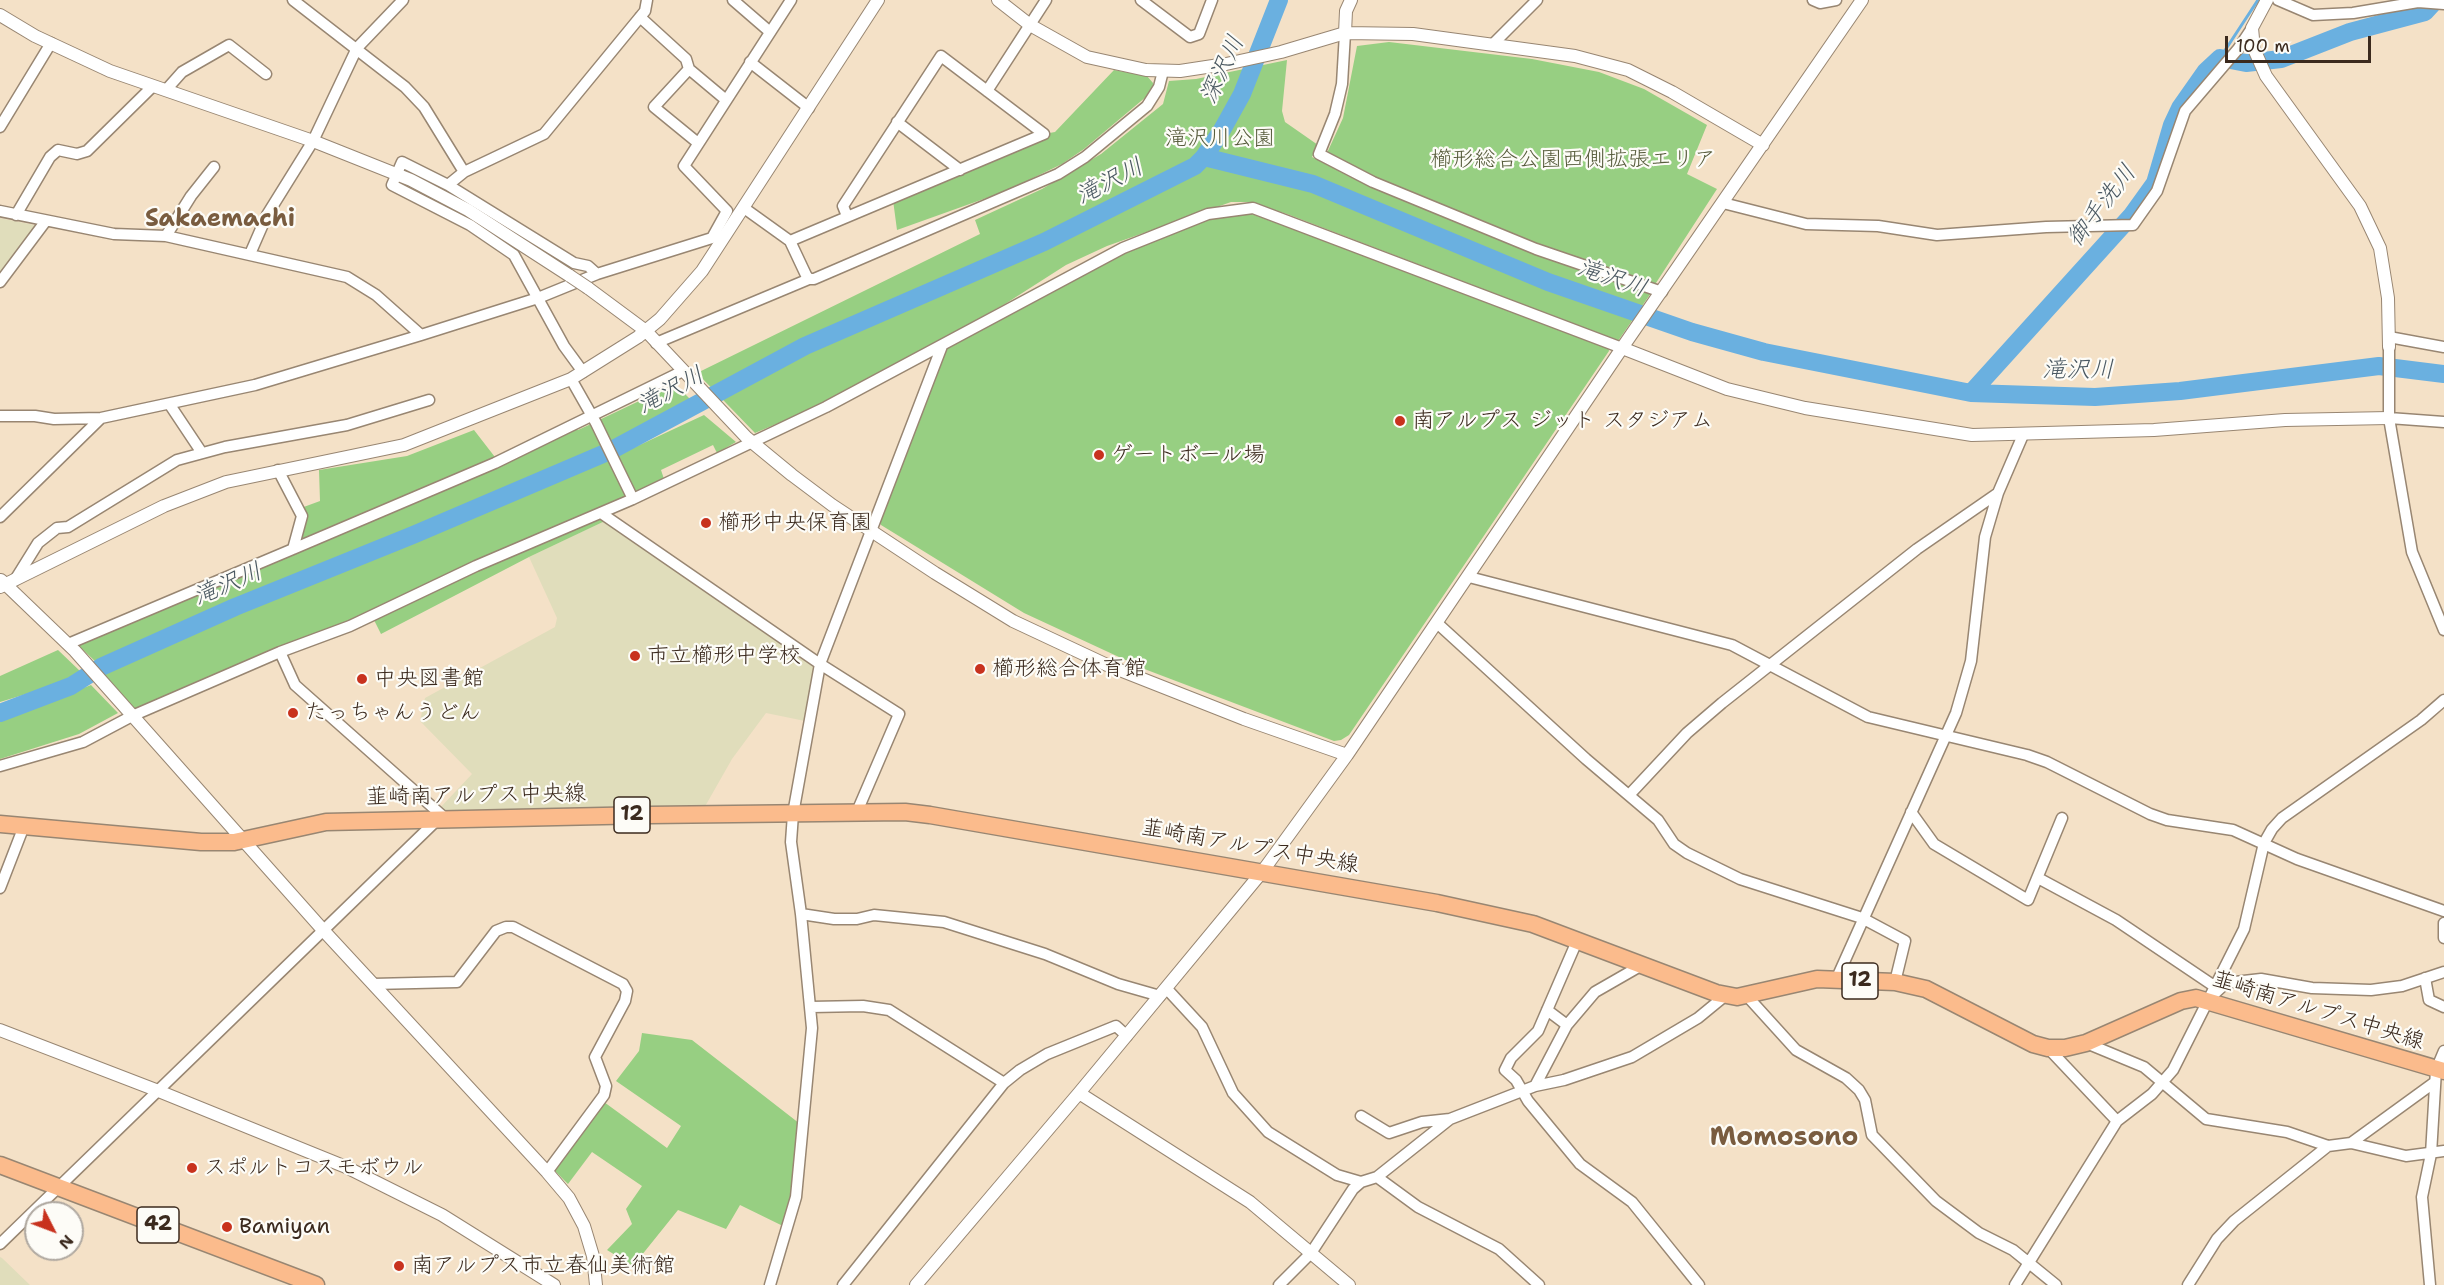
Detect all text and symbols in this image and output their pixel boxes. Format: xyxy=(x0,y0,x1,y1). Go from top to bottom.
scale bar xyxy=(2228,24,2374,62)
water label: 深沢川 xyxy=(1195,31,1251,109)
text: 100 m xyxy=(2236,34,2290,58)
park label: 滝沢川公園 xyxy=(1165,126,1275,152)
park label: 櫛形総合公園西側拡張エリア xyxy=(1430,147,1716,173)
water label: 滝沢川 xyxy=(1071,153,1149,211)
water label: 御手洗川 xyxy=(2061,159,2143,253)
district label: Sakaemachi xyxy=(145,206,295,234)
water label: 滝沢川 xyxy=(1573,254,1651,304)
water label: 滝沢川 xyxy=(2042,357,2114,385)
water label: 滝沢川 xyxy=(632,361,710,421)
place label: 南アルプス ジット スタジアム xyxy=(1412,408,1713,434)
marker: 南アルプス ジット スタジアム xyxy=(1393,414,1407,428)
place label: ゲートボール場 xyxy=(1111,442,1265,468)
marker: ゲートボール場 xyxy=(1092,448,1106,462)
place label: 櫛形中央保育園 xyxy=(718,510,872,536)
marker: 櫛形中央保育園 xyxy=(699,516,713,530)
water label: 滝沢川 xyxy=(189,558,267,612)
place label: 市立櫛形中学校 xyxy=(647,643,801,669)
marker: 市立櫛形中学校 xyxy=(628,649,642,663)
place label: 櫛形総合体育館 xyxy=(992,656,1146,682)
marker: 櫛形総合体育館 xyxy=(973,662,987,676)
place label: 中央図書館 xyxy=(374,666,484,692)
marker: 中央図書館 xyxy=(355,672,369,686)
place label: たっちゃんうどん xyxy=(305,700,481,726)
marker: たっちゃんうどん xyxy=(286,706,300,720)
street label: 韮崎南アルプス中央線 xyxy=(366,781,586,811)
road number: 12 xyxy=(614,797,650,833)
street label: 韮崎南アルプス中央線 xyxy=(1139,815,1361,879)
road number: 12 xyxy=(1842,963,1878,999)
street label: 韮崎南アルプス中央線 xyxy=(2209,966,2427,1056)
district label: Momosono xyxy=(1710,1122,1858,1154)
place label: スポルトコスモボウル xyxy=(204,1155,424,1181)
marker: スポルトコスモボウル xyxy=(185,1161,199,1175)
north arrow xyxy=(24,1201,84,1261)
road number: 42 xyxy=(137,1207,179,1243)
place label: Bamiyan xyxy=(239,1214,330,1240)
marker: Bamiyan xyxy=(220,1220,234,1234)
text: N xyxy=(54,1230,78,1254)
place label: 南アルプス市立春仙美術館 xyxy=(411,1253,675,1279)
marker: 南アルプス市立春仙美術館 xyxy=(392,1259,406,1273)

